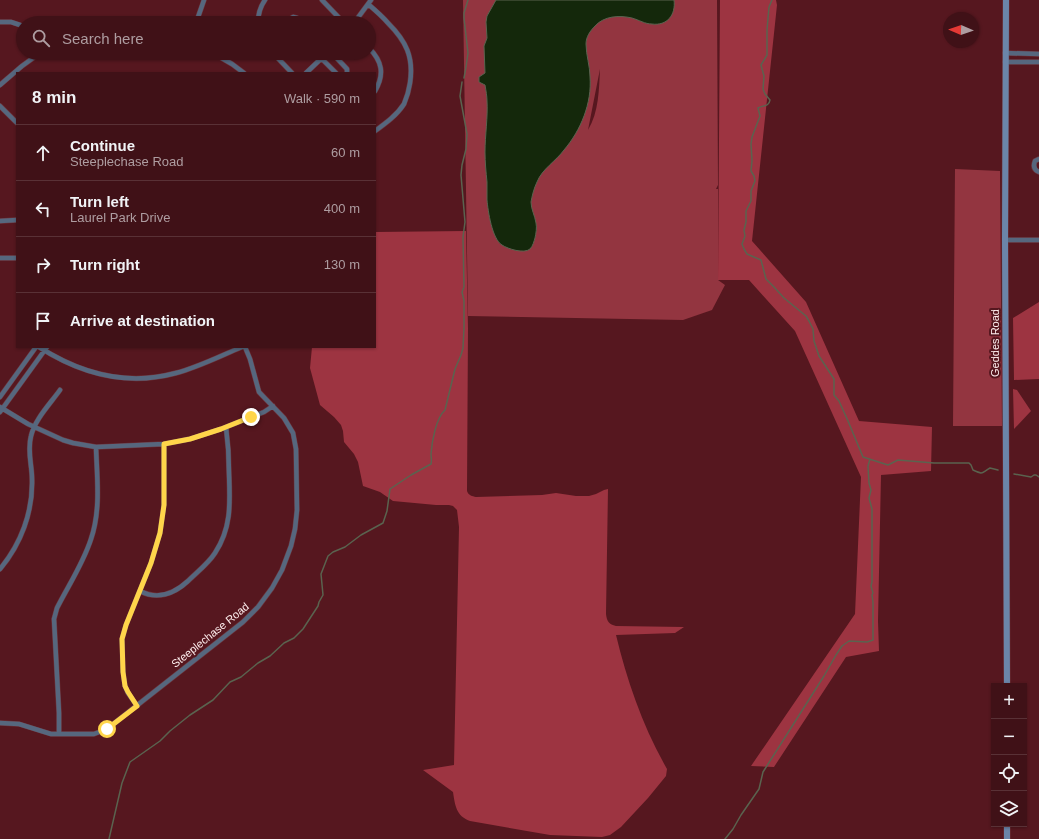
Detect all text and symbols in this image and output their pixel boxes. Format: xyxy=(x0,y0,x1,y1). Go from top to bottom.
north arrow xyxy=(943,12,979,48)
search box xyxy=(16,16,376,60)
icon: search xyxy=(30,27,52,49)
text: Search here xyxy=(62,30,144,47)
text: 8 min xyxy=(32,88,76,107)
text: Walk · 590 m xyxy=(284,91,360,106)
text: Continue xyxy=(70,137,135,154)
icon: ahead xyxy=(32,142,54,164)
text: 60 m xyxy=(331,145,360,160)
text: Steeplechase Road xyxy=(70,154,183,169)
text: Turn left xyxy=(70,193,129,210)
icon: left xyxy=(32,198,54,220)
text: 400 m xyxy=(324,201,360,216)
text: Laurel Park Drive xyxy=(70,210,170,225)
icon: right xyxy=(32,254,54,276)
text: Turn right xyxy=(70,256,140,273)
text: 130 m xyxy=(324,257,360,272)
street label: Geddes Road xyxy=(989,309,1001,377)
icon: arrive xyxy=(32,310,54,332)
text: Arrive at destination xyxy=(70,312,215,329)
route end xyxy=(242,408,260,426)
street label: Steeplechase Road xyxy=(169,600,251,670)
map controls xyxy=(991,683,1027,827)
button: + xyxy=(991,683,1027,719)
button: − xyxy=(991,719,1027,755)
route start xyxy=(98,720,116,738)
button: locate xyxy=(991,755,1027,791)
button: layers xyxy=(991,791,1027,827)

